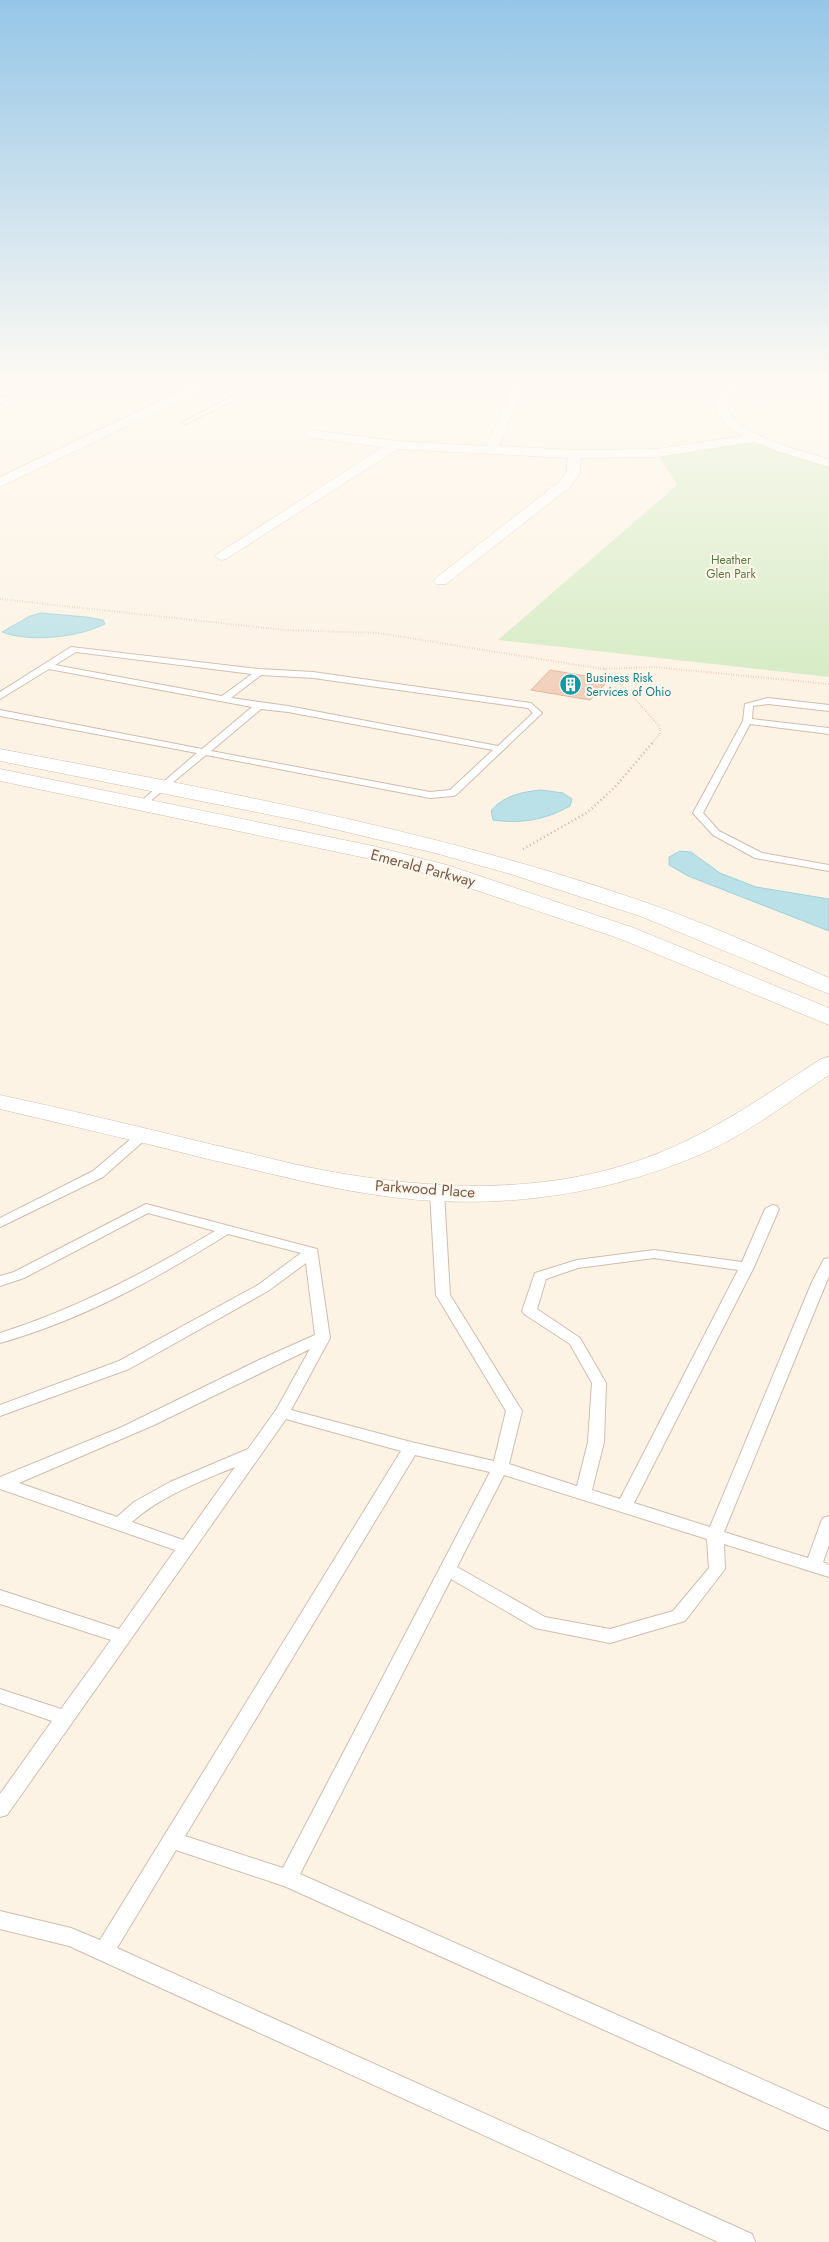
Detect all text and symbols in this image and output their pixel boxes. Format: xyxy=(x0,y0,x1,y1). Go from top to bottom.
park label: Heather Glen Park xyxy=(706,551,756,583)
place label: Business Risk Services of Ohio xyxy=(586,669,671,701)
building icon: Business Risk Services of Ohio xyxy=(558,673,582,697)
street label: Emerald Parkway xyxy=(368,843,478,893)
street label: Parkwood Place xyxy=(374,1175,476,1203)

